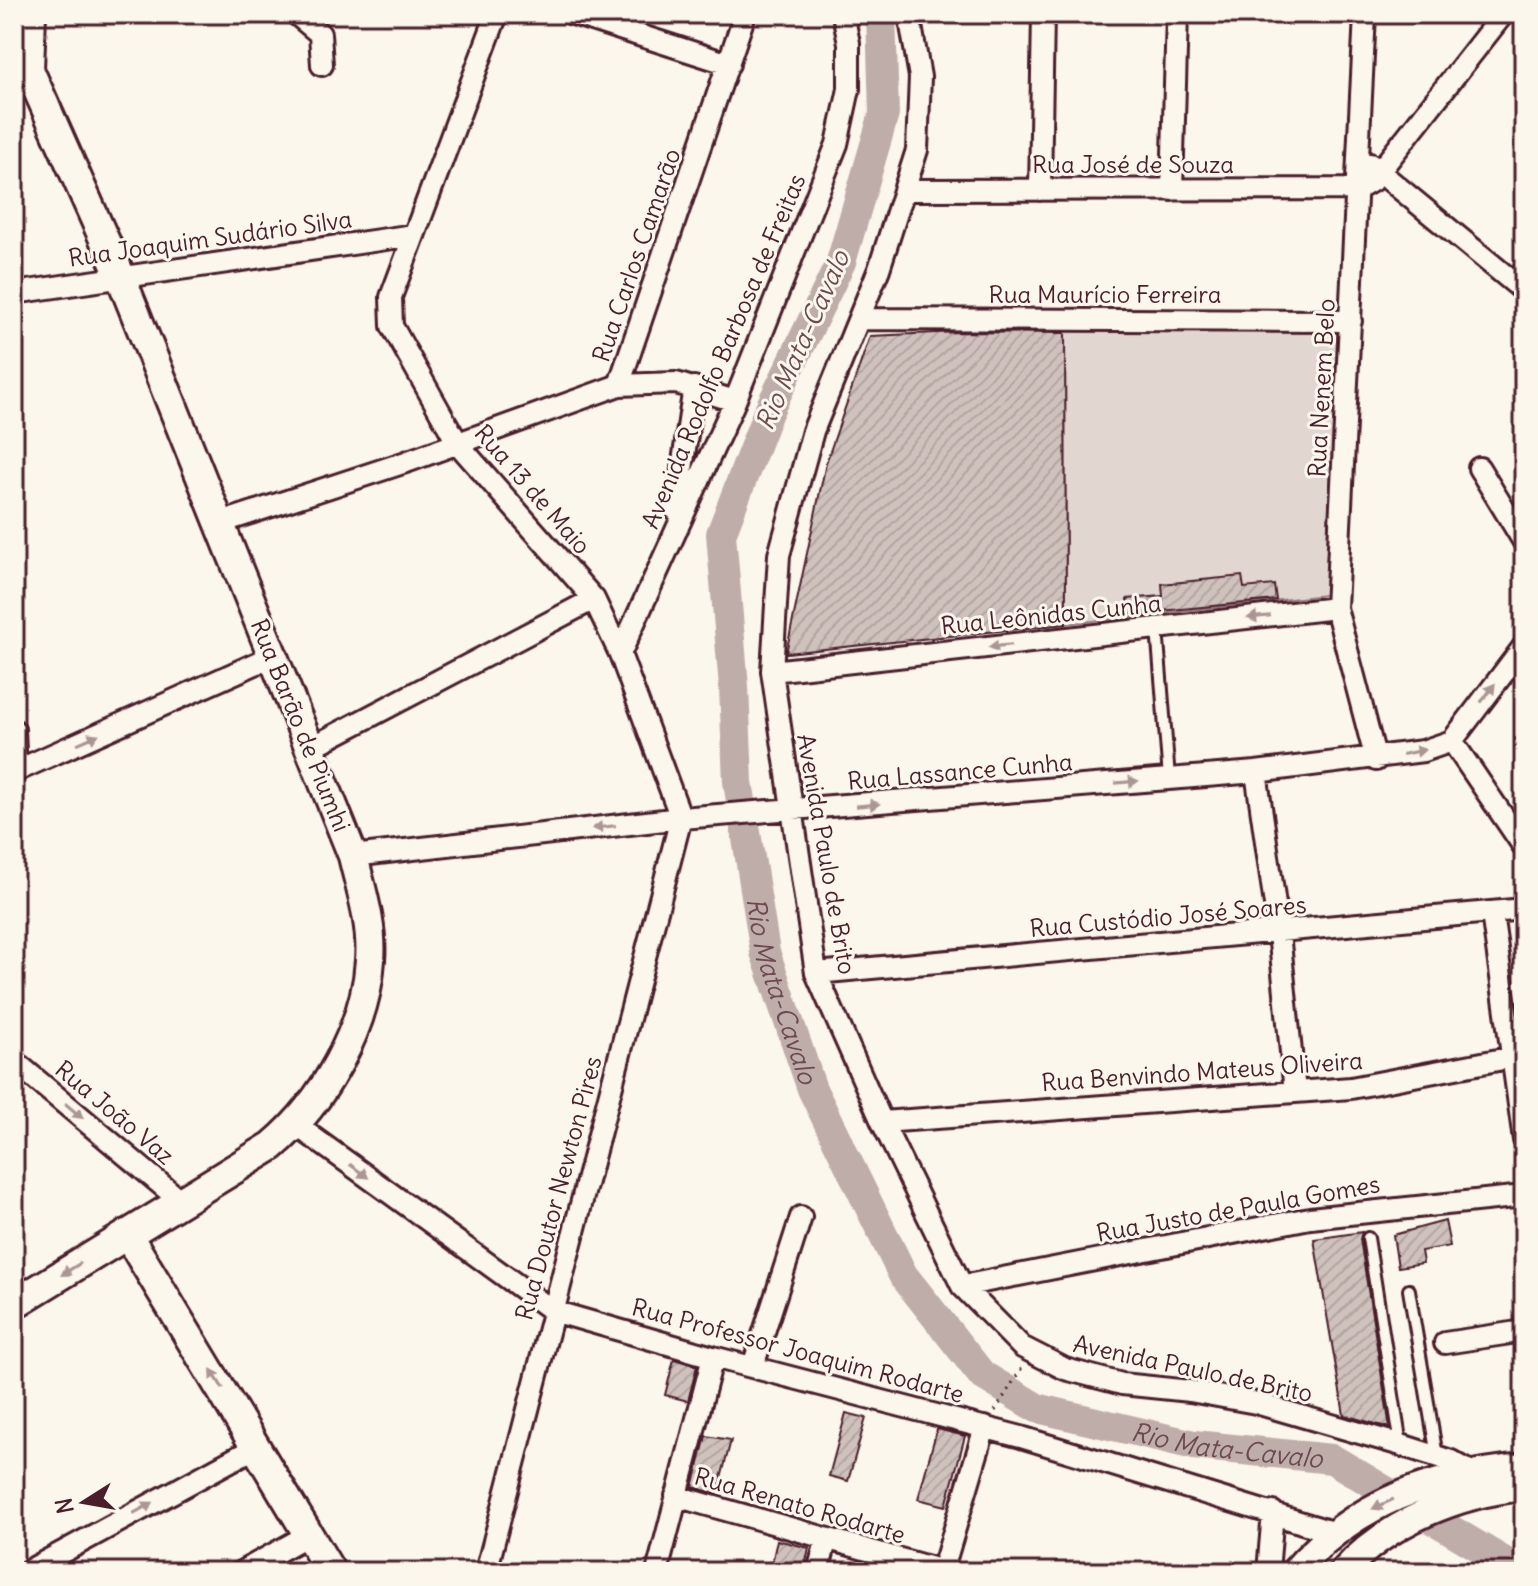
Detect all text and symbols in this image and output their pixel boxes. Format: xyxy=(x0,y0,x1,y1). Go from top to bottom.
street label: Rua Carlos Camarão xyxy=(585,144,687,366)
street label: Rua José de Souza xyxy=(1032,149,1234,179)
street label: Avenida Rodolfo Barbosa de Freitas xyxy=(634,169,812,533)
street label: Rua Joaquim Sudário Silva xyxy=(66,203,354,273)
water label: Rio Mata-Cavalo xyxy=(748,244,857,435)
street label: Rua Maurício Ferreira xyxy=(989,279,1221,309)
street label: Rua Nenem Belo xyxy=(1301,298,1341,478)
street label: Rua 13 de Maio xyxy=(469,418,597,560)
street label: Rua Leônidas Cunha xyxy=(939,587,1163,641)
one-way arrow xyxy=(1246,611,1271,624)
street label: Rua Barão de Piumhi xyxy=(245,614,357,836)
one-way arrow xyxy=(987,639,1012,652)
one-way arrow xyxy=(1479,683,1495,703)
street label: Avenida Paulo de Brito xyxy=(791,731,863,977)
one-way arrow xyxy=(76,732,99,745)
street label: Rua Lassance Cunha xyxy=(846,746,1074,796)
one-way arrow xyxy=(1402,746,1427,758)
one-way arrow xyxy=(1115,775,1140,788)
one-way arrow xyxy=(856,798,881,811)
one-way arrow xyxy=(591,821,616,834)
street label: Rua Custódio José Soares xyxy=(1028,889,1308,943)
water label: Rio Mata-Cavalo xyxy=(740,895,826,1089)
street label: Rua Benvindo Mateus Oliveira xyxy=(1040,1045,1364,1097)
street label: Rua Doutor Newton Pires xyxy=(508,1053,608,1323)
street label: Rua João Vaz xyxy=(49,1054,181,1170)
one-way arrow xyxy=(64,1102,84,1119)
one-way arrow xyxy=(349,1163,370,1178)
street label: Rua Justo de Paula Gomes xyxy=(1094,1168,1382,1248)
one-way arrow xyxy=(60,1262,82,1276)
street label: Rua Professor Joaquim Rodarte xyxy=(629,1291,967,1409)
street label: Avenida Paulo de Brito xyxy=(1071,1328,1315,1408)
one-way arrow xyxy=(210,1368,224,1390)
water label: Rio Mata-Cavalo xyxy=(1128,1414,1326,1475)
street label: Rua Renato Rodarte xyxy=(691,1461,909,1549)
north arrow xyxy=(44,1462,124,1542)
text: N xyxy=(49,1496,80,1516)
one-way arrow xyxy=(1371,1497,1395,1511)
one-way arrow xyxy=(132,1501,155,1515)

